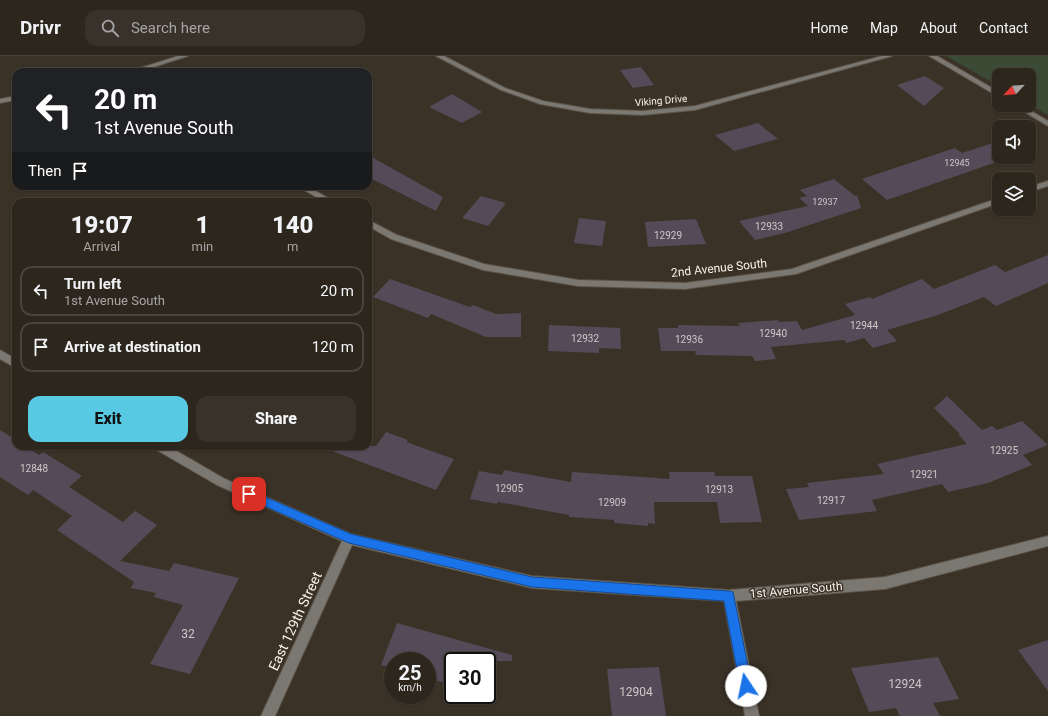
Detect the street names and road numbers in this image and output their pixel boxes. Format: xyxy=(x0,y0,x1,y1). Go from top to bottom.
street label: Viking Drive xyxy=(634,93,688,108)
street label: 2nd Avenue South xyxy=(670,256,768,280)
street label: East 129th Street xyxy=(265,569,325,673)
street label: 1st Avenue South xyxy=(749,579,843,601)

